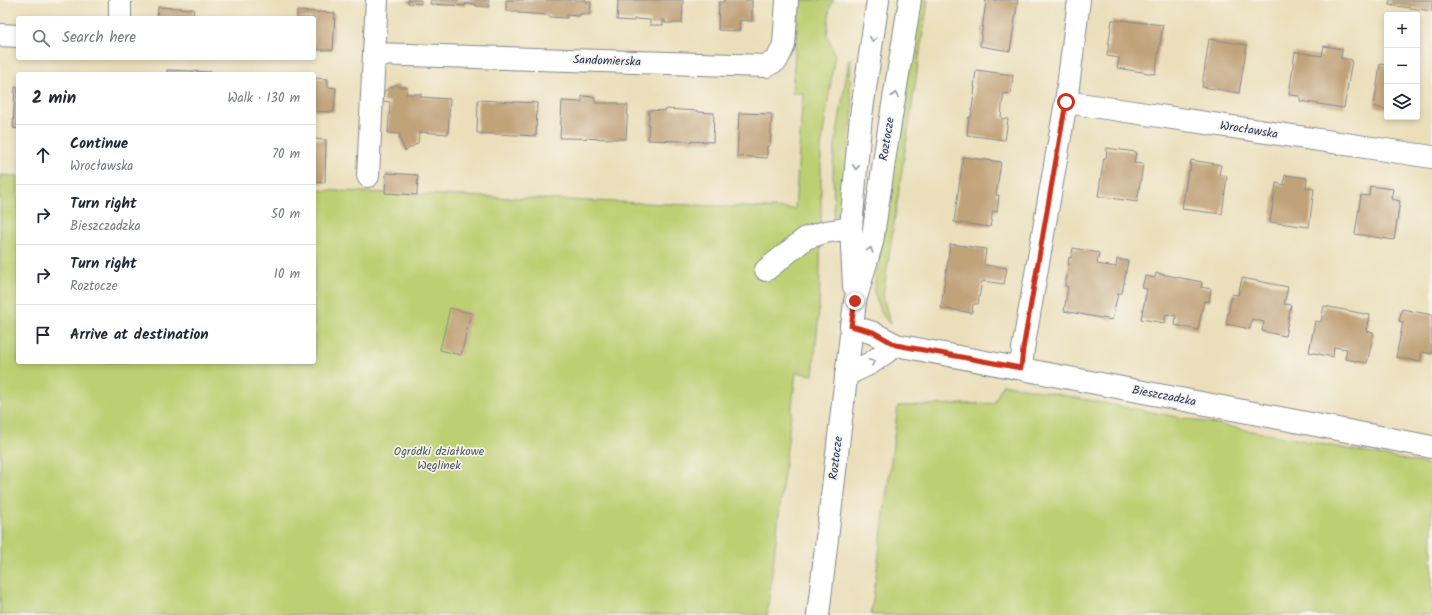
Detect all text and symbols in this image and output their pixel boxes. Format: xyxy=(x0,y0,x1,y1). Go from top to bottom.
map controls xyxy=(1384,12,1420,120)
button: + xyxy=(1384,12,1420,48)
search box xyxy=(16,16,316,60)
text: Search here xyxy=(62,26,136,50)
icon: search xyxy=(30,27,52,49)
one-way arrow xyxy=(869,36,878,42)
button: − xyxy=(1384,48,1420,84)
street label: Sandomierska xyxy=(573,50,642,72)
button: layers xyxy=(1384,84,1420,120)
text: 2 min xyxy=(32,85,76,112)
text: Walk · 130 m xyxy=(227,88,300,109)
one-way arrow xyxy=(890,92,899,98)
route start xyxy=(1057,93,1075,111)
street label: Roztocze xyxy=(874,115,900,162)
street label: Wrocławska xyxy=(1219,116,1280,144)
text: Continue xyxy=(70,132,128,156)
icon: ahead xyxy=(32,144,54,166)
text: 70 m xyxy=(272,144,300,165)
text: Wrocławska xyxy=(70,156,133,177)
one-way arrow xyxy=(851,164,860,170)
text: Turn right xyxy=(70,192,137,216)
icon: right xyxy=(32,204,54,226)
text: 50 m xyxy=(271,204,300,225)
text: Bieszczadzka xyxy=(70,216,141,237)
one-way arrow xyxy=(865,247,874,254)
text: Turn right xyxy=(70,252,137,276)
icon: right xyxy=(32,264,54,286)
text: 10 m xyxy=(274,264,300,285)
text: Roztocze xyxy=(70,276,117,297)
route end xyxy=(846,292,864,310)
text: Arrive at destination xyxy=(70,323,209,347)
icon: arrive xyxy=(32,324,54,346)
one-way arrow xyxy=(868,359,875,366)
street label: Bieszczadzka xyxy=(1130,380,1198,412)
street label: Roztocze xyxy=(824,434,848,481)
park label: Ogródki działkowe Węglinek xyxy=(394,442,485,475)

